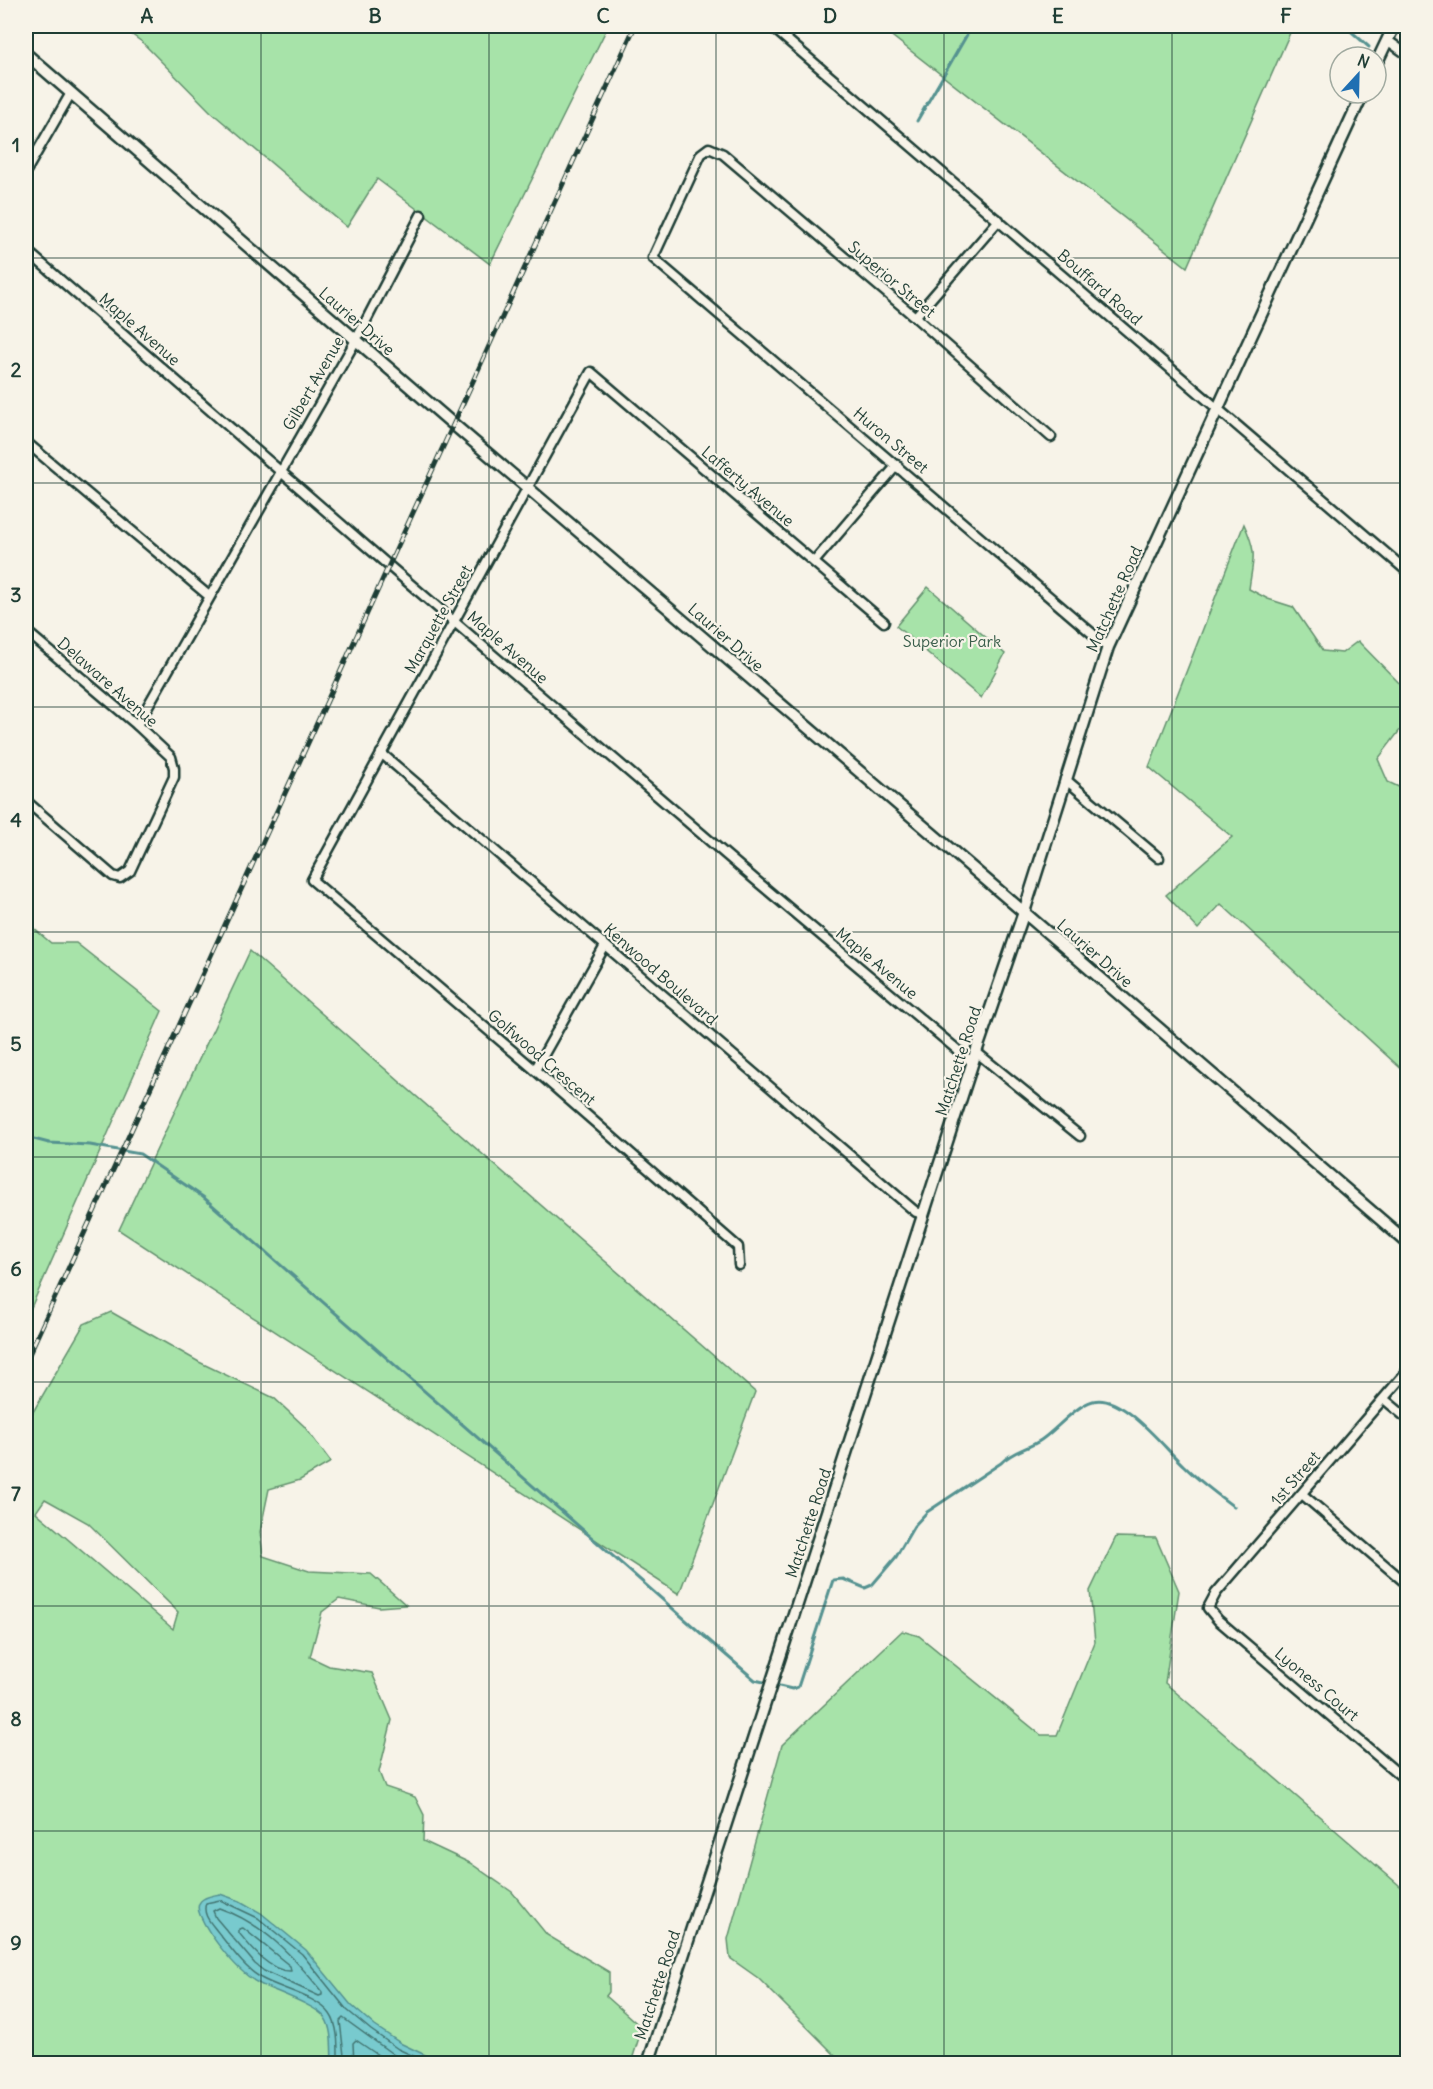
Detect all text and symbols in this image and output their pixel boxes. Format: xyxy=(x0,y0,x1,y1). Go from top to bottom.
text: A xyxy=(141,3,154,28)
text: B xyxy=(368,3,382,28)
text: C xyxy=(596,3,610,28)
text: D xyxy=(823,3,837,28)
text: E xyxy=(1052,3,1064,28)
text: F xyxy=(1280,3,1292,28)
north arrow xyxy=(1328,45,1388,105)
text: N xyxy=(1355,50,1372,72)
text: 1 xyxy=(12,132,20,157)
street label: Superior Street xyxy=(844,237,940,322)
street label: Bouffard Road xyxy=(1054,245,1146,329)
street label: Laurier Drive xyxy=(315,283,399,359)
street label: Maple Avenue xyxy=(95,288,185,370)
street label: Gilbert Avenue xyxy=(278,332,348,434)
text: 2 xyxy=(11,357,22,382)
street label: Huron Street xyxy=(849,403,933,478)
street label: Lafferty Avenue xyxy=(698,441,798,531)
street label: Matchette Road xyxy=(1082,543,1146,655)
street label: Marquette Street xyxy=(400,561,476,677)
text: 3 xyxy=(10,582,22,607)
street label: Laurier Drive xyxy=(684,599,768,675)
street label: Maple Avenue xyxy=(463,606,553,688)
park label: Superior Park xyxy=(903,631,1001,651)
street label: Delaware Avenue xyxy=(54,633,162,731)
text: 4 xyxy=(10,807,22,832)
street label: Laurier Drive xyxy=(1053,915,1137,991)
street label: Kenwood Boulevard xyxy=(600,919,722,1029)
street label: Maple Avenue xyxy=(832,923,922,1003)
street label: Matchette Road xyxy=(931,1004,985,1118)
street label: Golfwood Crescent xyxy=(484,1005,601,1110)
text: 5 xyxy=(10,1031,22,1056)
text: 6 xyxy=(10,1256,22,1281)
street label: 1st Street xyxy=(1266,1446,1324,1509)
street label: Matchette Road xyxy=(781,1466,835,1580)
text: 7 xyxy=(11,1481,21,1506)
street label: Lyoness Court xyxy=(1271,1643,1364,1725)
text: 8 xyxy=(10,1706,22,1731)
street label: Matchette Road xyxy=(630,1928,684,2042)
text: 9 xyxy=(10,1930,22,1955)

